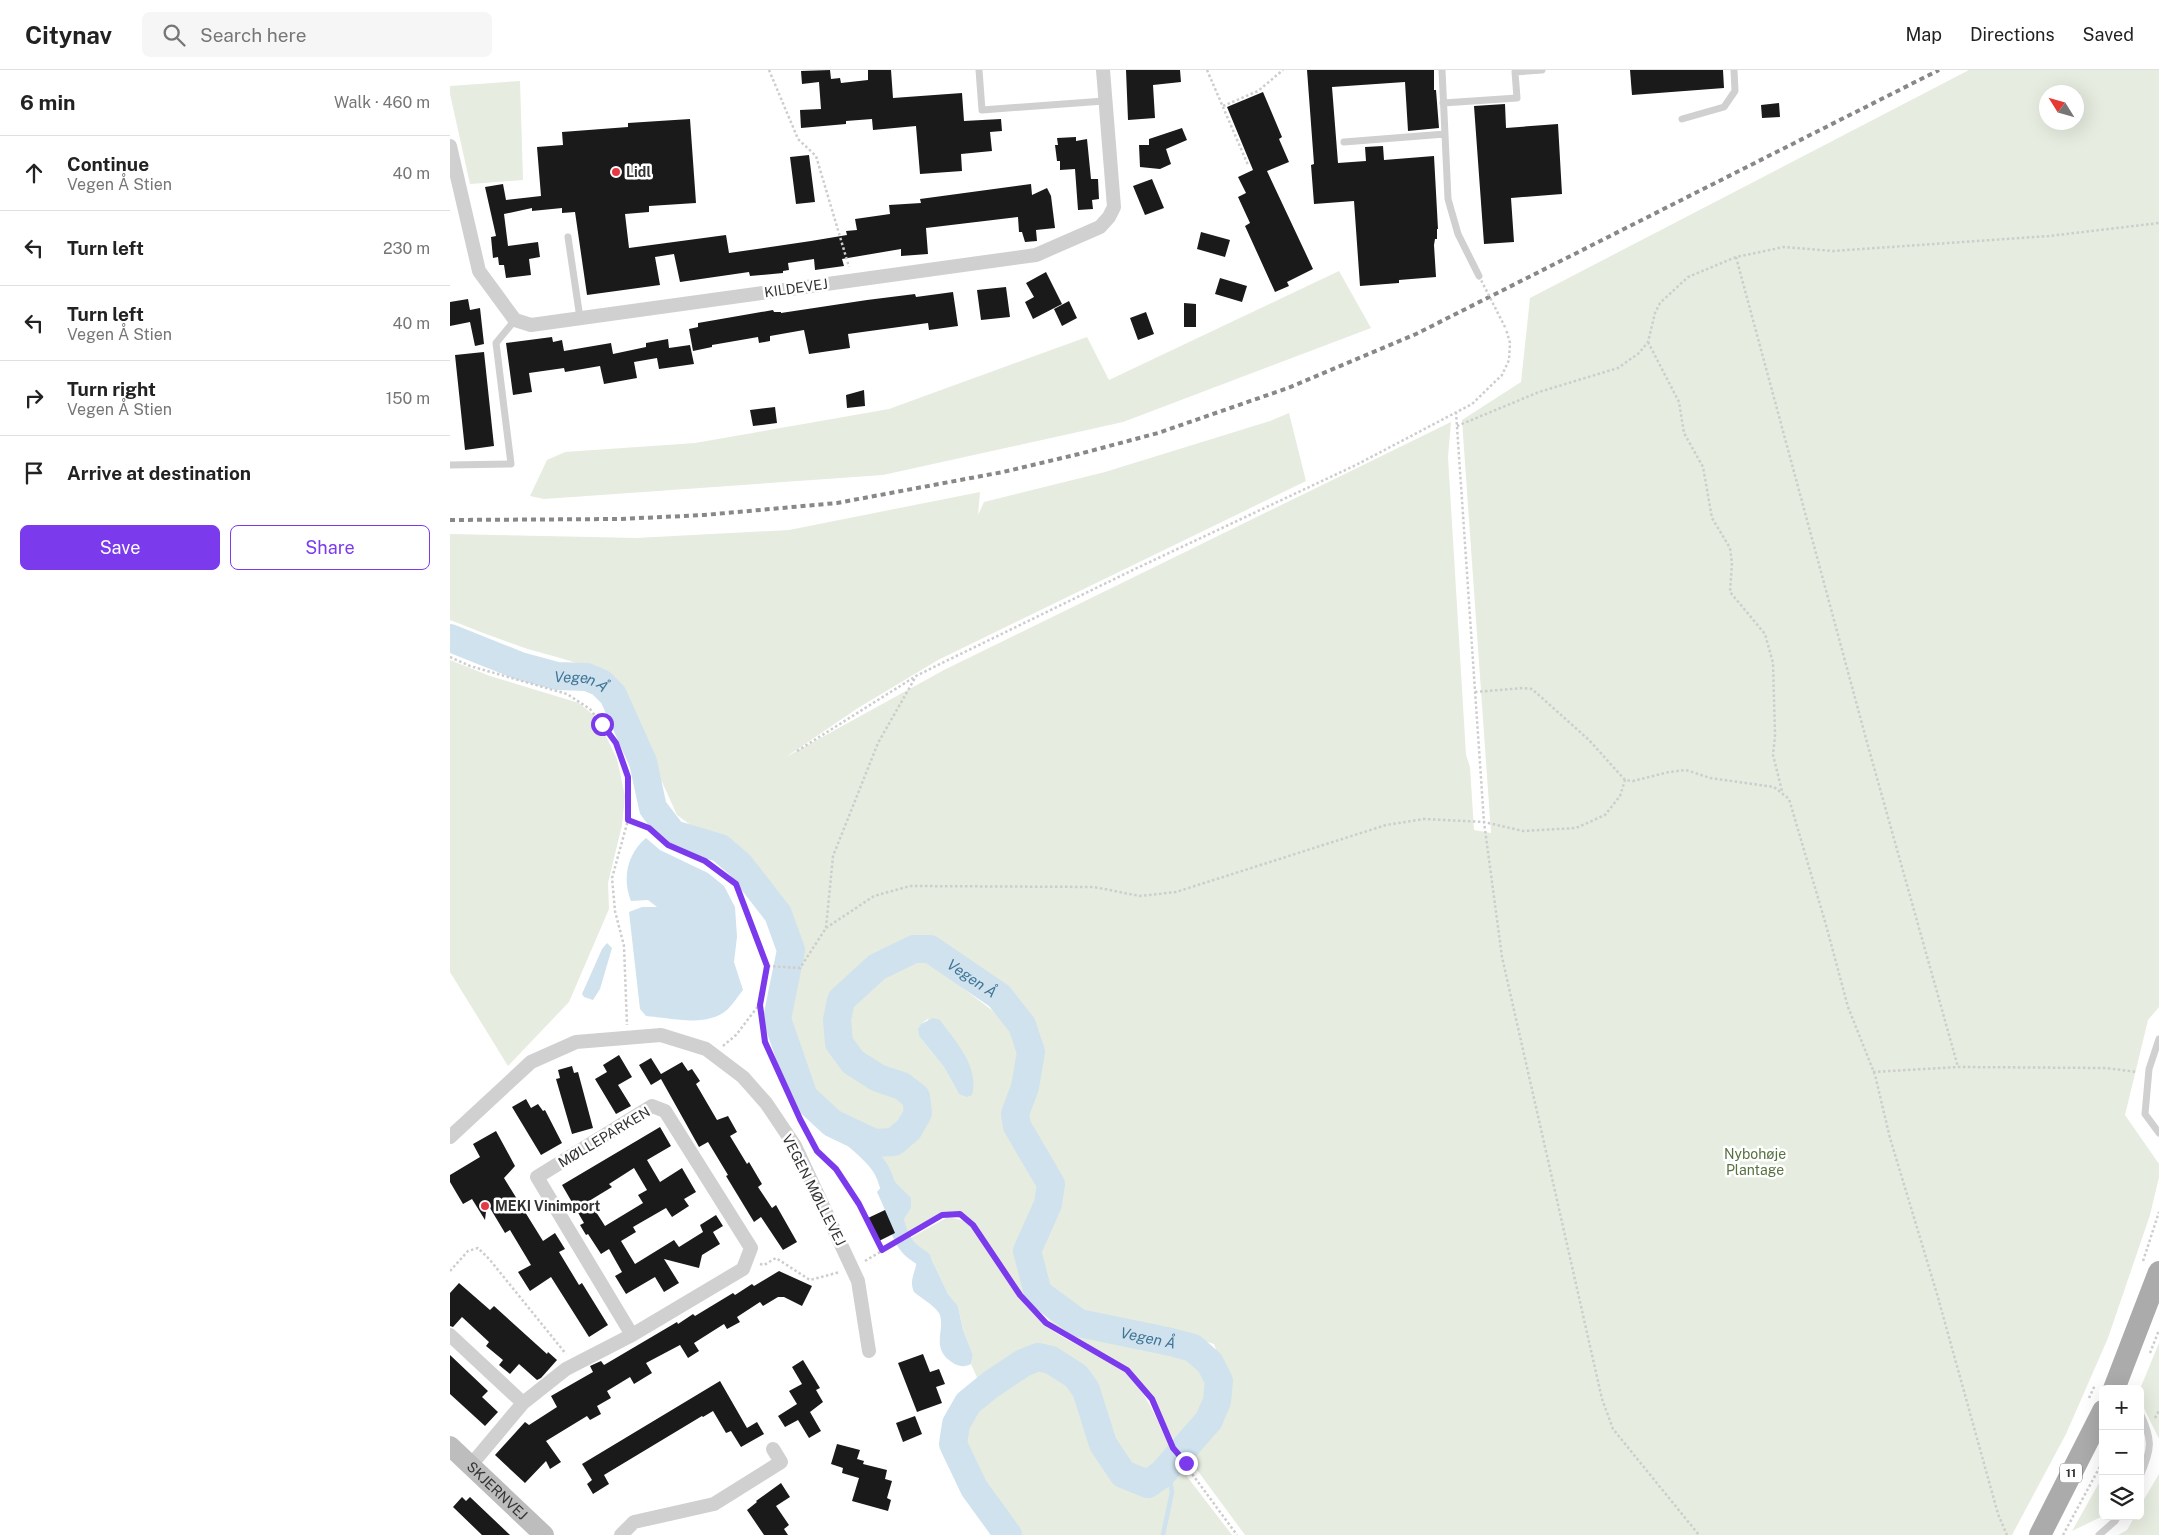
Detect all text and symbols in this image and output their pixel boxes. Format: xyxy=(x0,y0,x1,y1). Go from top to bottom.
search box xyxy=(142,12,492,57)
text: Citynav xyxy=(25,21,112,49)
icon: search xyxy=(160,21,188,49)
text: Search here xyxy=(200,24,307,46)
text: Map xyxy=(1905,24,1942,45)
text: Directions xyxy=(1970,24,2055,45)
text: Saved xyxy=(2083,24,2134,45)
north arrow xyxy=(2039,85,2084,130)
text: 6 min xyxy=(20,90,76,115)
text: Walk · 460 m xyxy=(334,93,430,112)
text: Continue xyxy=(67,153,149,175)
icon: ahead xyxy=(20,159,48,187)
text: 40 m xyxy=(392,164,430,183)
place label: Lidl xyxy=(626,164,651,180)
marker: Lidl xyxy=(610,166,622,178)
text: Vegen Å Stien xyxy=(67,175,172,194)
icon: left xyxy=(20,234,48,262)
text: Turn left xyxy=(67,237,144,259)
text: 230 m xyxy=(383,239,430,258)
street label: KILDEVEJ xyxy=(763,276,829,300)
text: Turn left xyxy=(67,303,144,325)
icon: left xyxy=(20,309,48,337)
text: 40 m xyxy=(392,314,430,333)
text: Vegen Å Stien xyxy=(67,325,172,344)
text: Turn right xyxy=(67,378,156,400)
icon: right xyxy=(20,384,48,412)
text: 150 m xyxy=(386,389,430,408)
text: Vegen Å Stien xyxy=(67,400,172,419)
icon: arrive xyxy=(20,459,48,487)
text: Arrive at destination xyxy=(67,462,251,484)
button: Save xyxy=(20,525,220,570)
button: Share xyxy=(230,525,430,570)
water label: Vegen Å xyxy=(554,667,613,695)
route start xyxy=(591,713,614,736)
water label: Vegen Å xyxy=(944,955,1001,1001)
street label: MØLLEPARKEN xyxy=(555,1103,653,1171)
street label: VEGEN MØLLEVEJ xyxy=(779,1132,849,1248)
park label: Nybohøje Plantage xyxy=(1724,1146,1786,1178)
place label: MEKI Vinimport xyxy=(495,1198,601,1214)
marker: MEKI Vinimport xyxy=(479,1200,491,1212)
water label: Vegen Å xyxy=(1119,1323,1178,1351)
map controls xyxy=(2099,1385,2144,1520)
button: + xyxy=(2099,1385,2144,1430)
button: − xyxy=(2099,1430,2144,1475)
route end xyxy=(1175,1452,1198,1475)
street label: SKJERNVEJ xyxy=(464,1458,531,1523)
road number: 11 xyxy=(2060,1464,2082,1482)
button: layers xyxy=(2099,1475,2144,1520)

